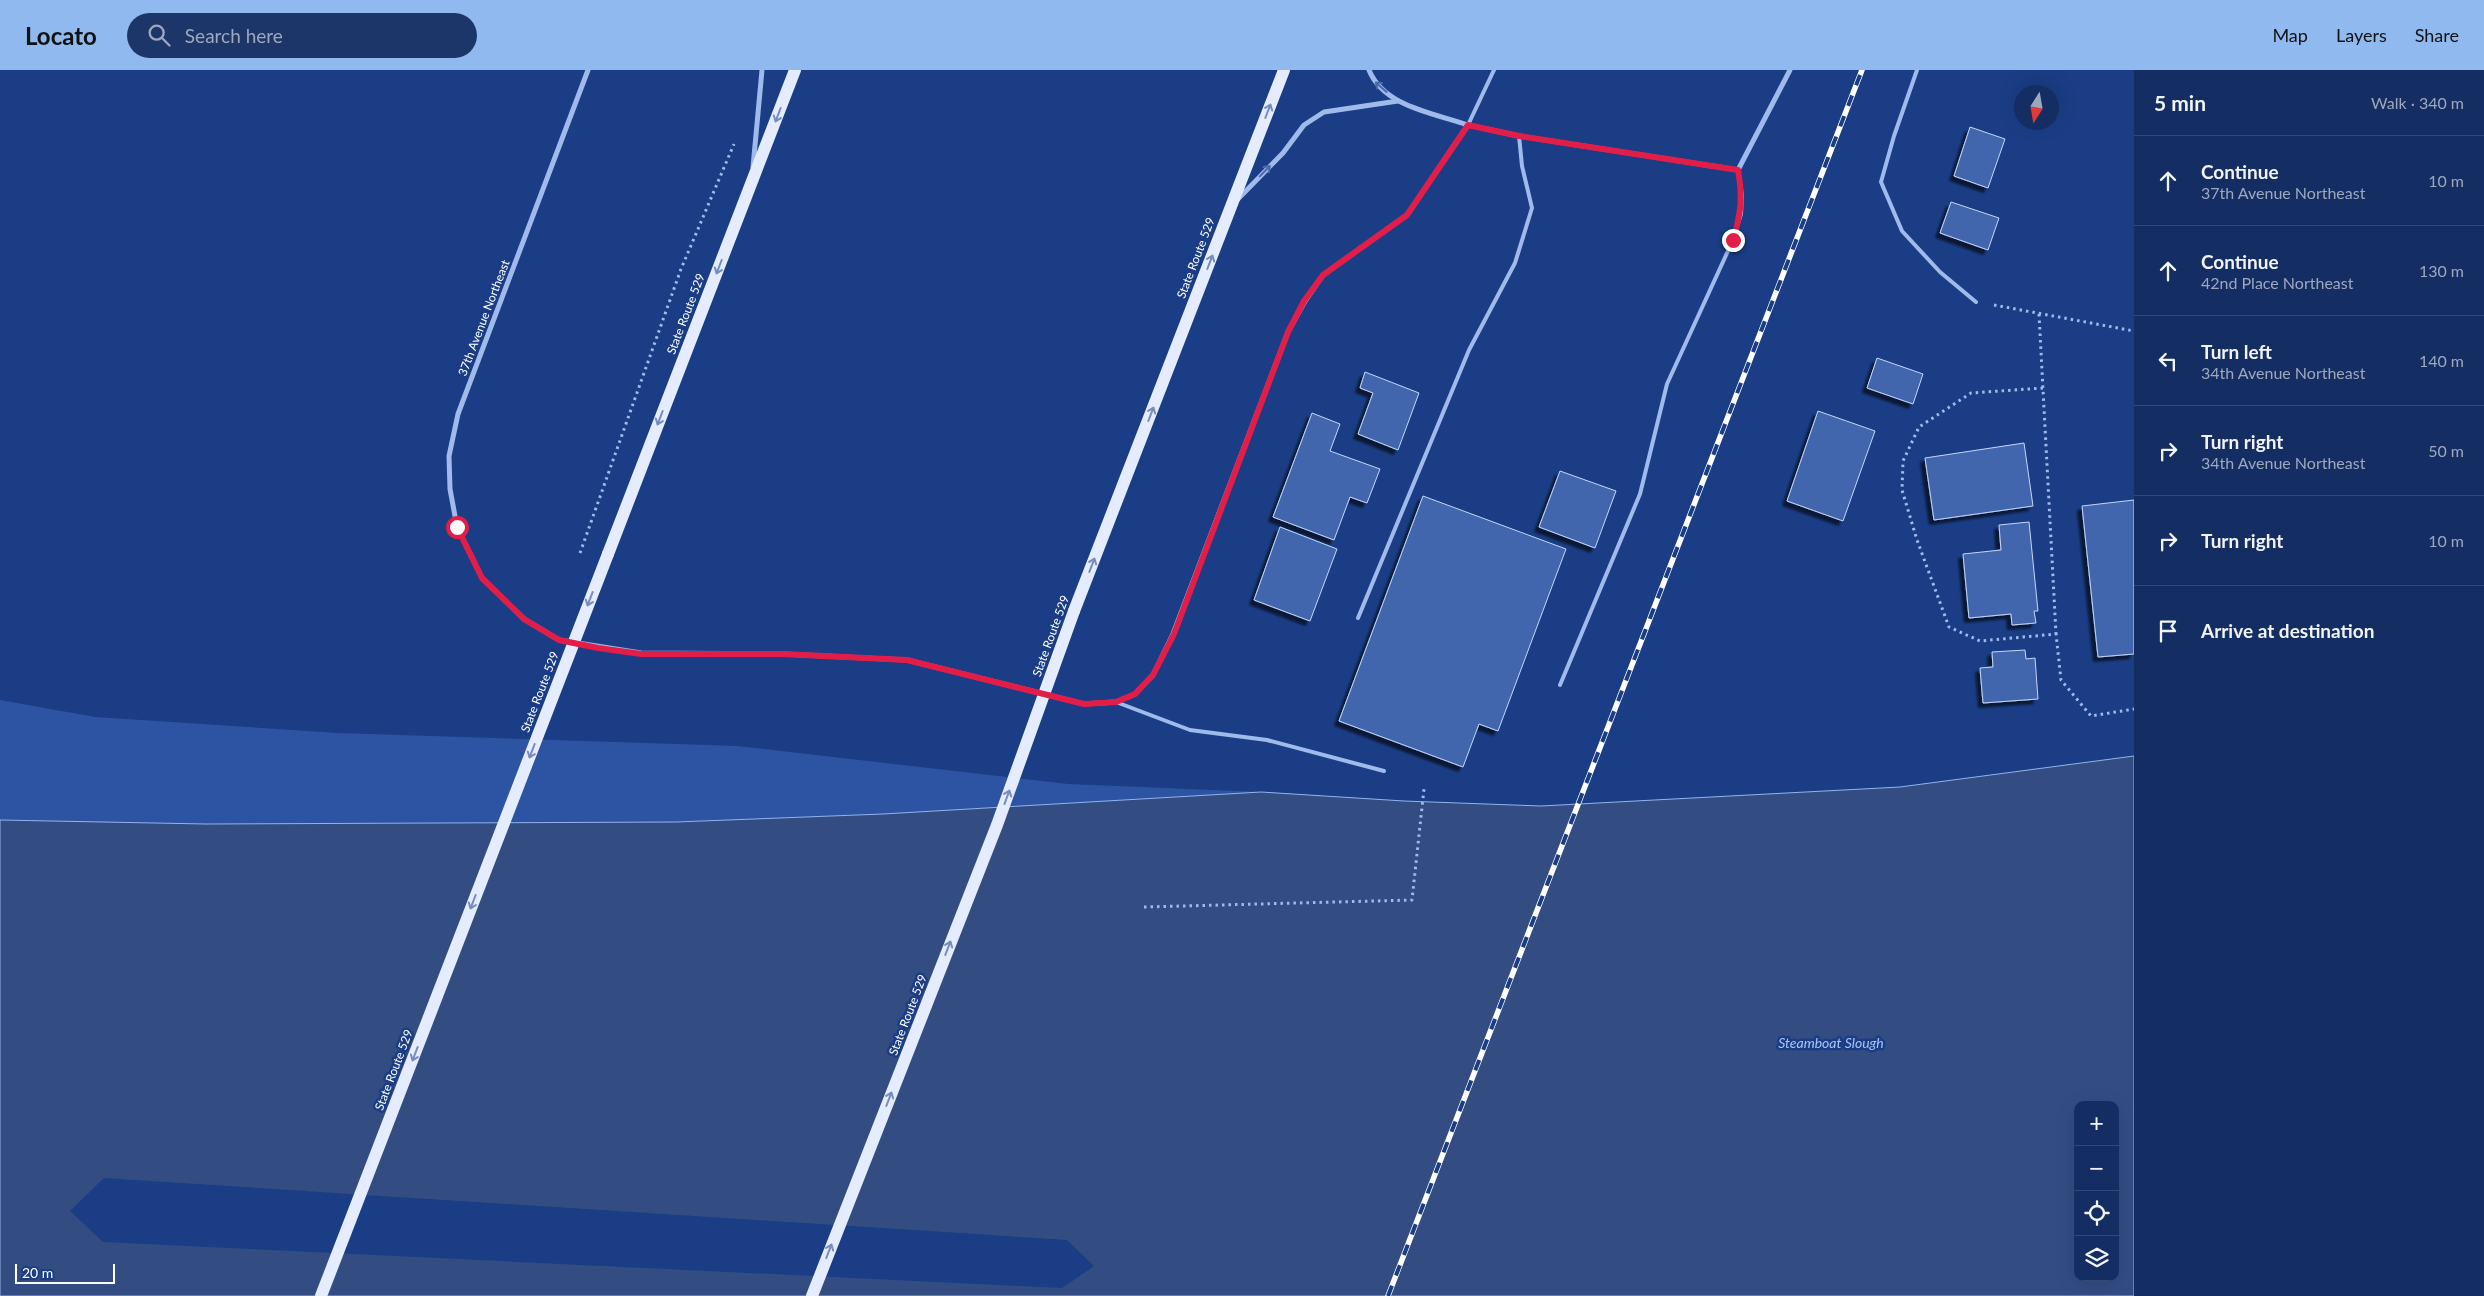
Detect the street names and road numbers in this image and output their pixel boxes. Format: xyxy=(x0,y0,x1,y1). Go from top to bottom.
street label: State Route 529 xyxy=(1173,215,1218,300)
street label: 37th Avenue Northeast xyxy=(454,257,513,378)
street label: State Route 529 xyxy=(663,271,708,356)
street label: State Route 529 xyxy=(1029,593,1072,678)
street label: State Route 529 xyxy=(517,649,562,734)
street label: State Route 529 xyxy=(885,972,930,1057)
street label: State Route 529 xyxy=(371,1027,416,1112)

